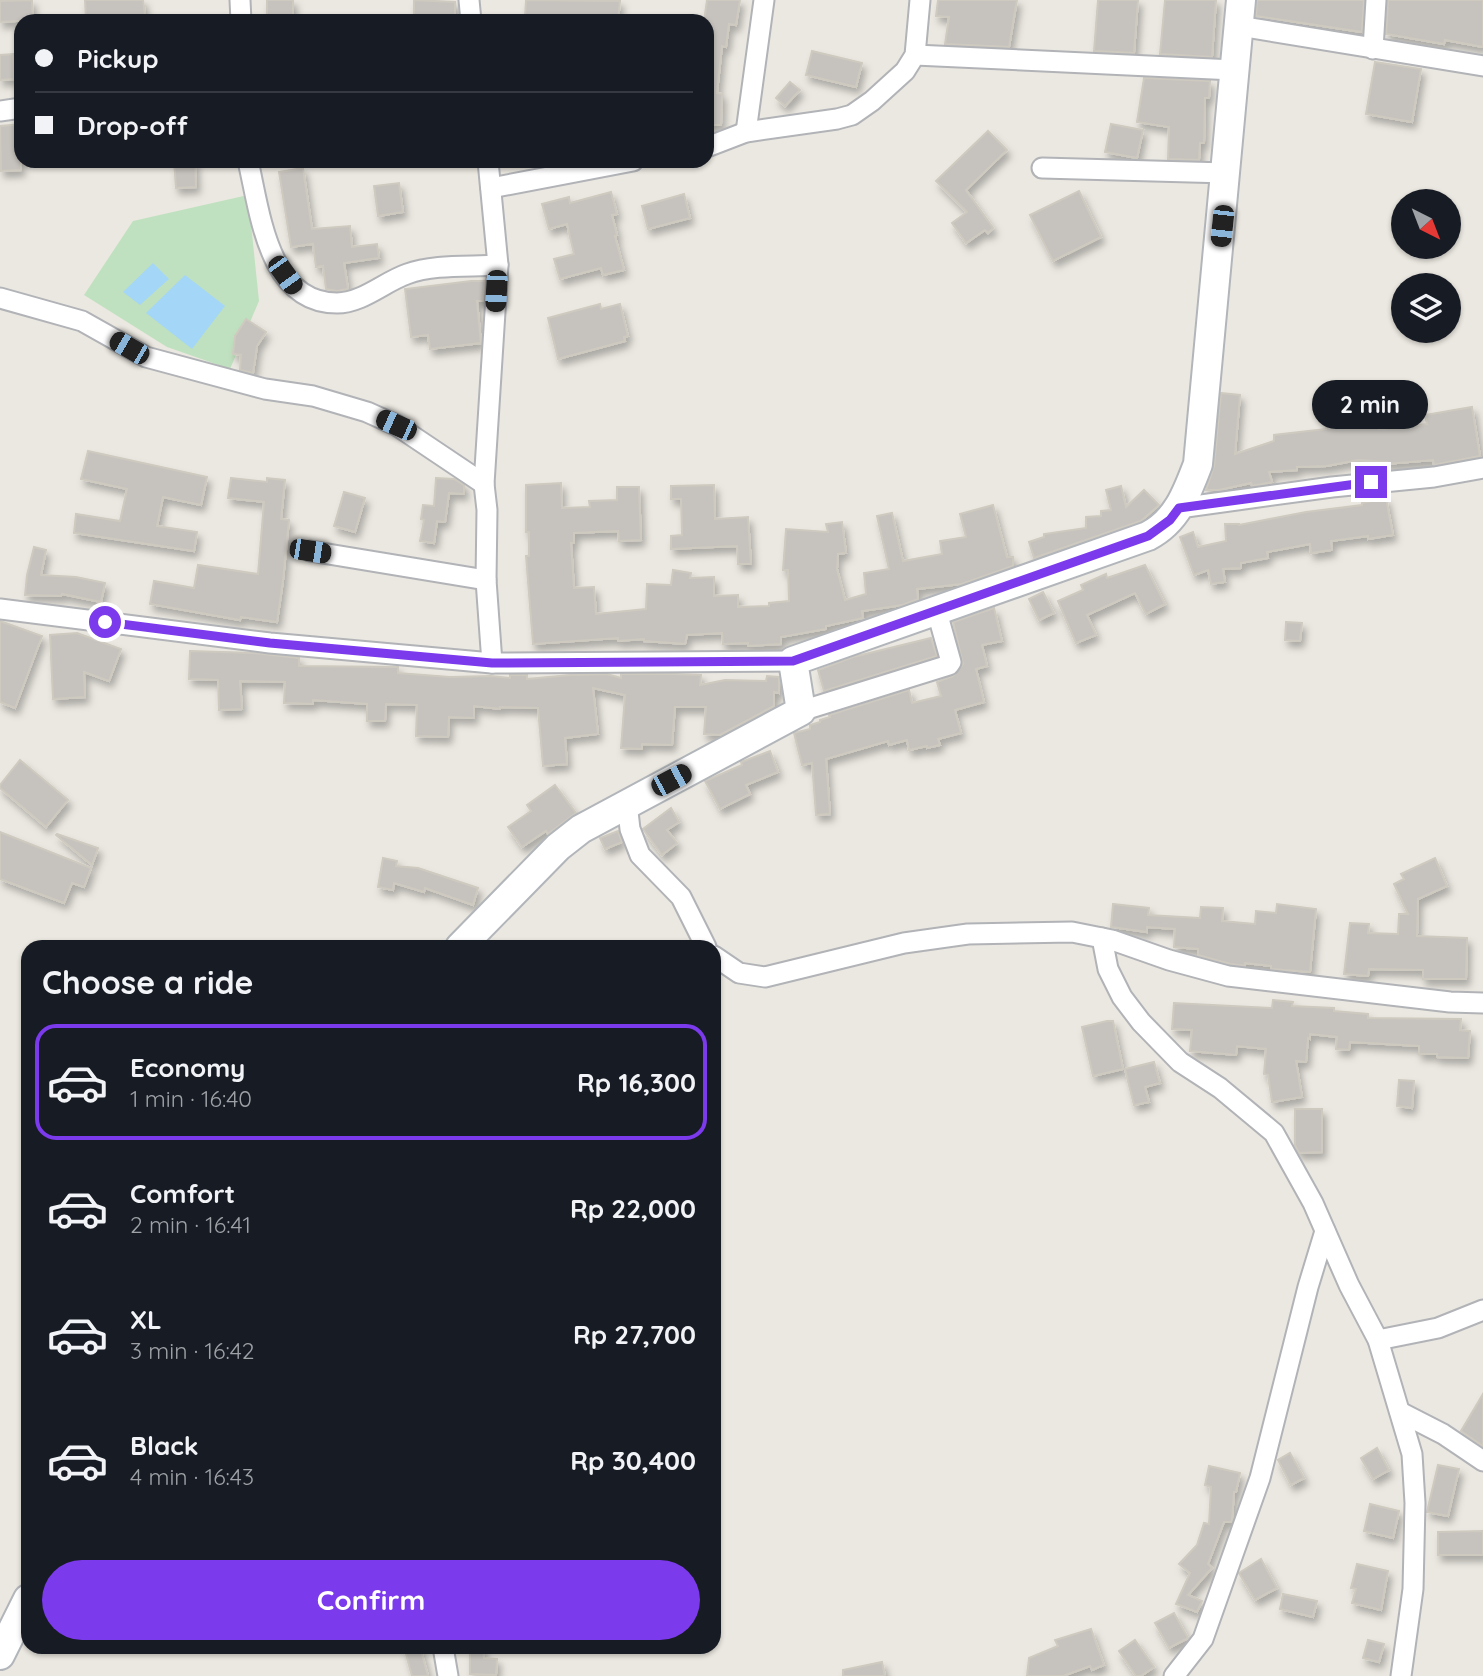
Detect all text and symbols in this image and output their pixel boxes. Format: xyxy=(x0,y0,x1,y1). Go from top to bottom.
text: Pickup xyxy=(77,42,159,75)
text: Drop-off xyxy=(77,109,188,142)
north arrow xyxy=(1391,189,1461,259)
map controls xyxy=(1391,189,1461,343)
car xyxy=(1210,204,1235,248)
car xyxy=(265,252,306,298)
car xyxy=(485,269,508,313)
button: layers xyxy=(1391,273,1461,343)
car xyxy=(106,328,153,368)
callout: 2 min xyxy=(1313,380,1429,430)
text: 2 min xyxy=(1340,390,1400,419)
car xyxy=(373,407,420,443)
route end xyxy=(1355,466,1387,498)
car xyxy=(288,537,333,565)
route start xyxy=(89,606,121,638)
car xyxy=(648,761,695,799)
text: Choose a ride xyxy=(42,962,254,1002)
icon: car xyxy=(46,1051,109,1114)
text: Economy xyxy=(130,1051,245,1084)
text: Rp 16,300 xyxy=(577,1066,696,1099)
text: 1 min · 16:40 xyxy=(130,1084,252,1113)
icon: car xyxy=(46,1177,109,1240)
text: Comfort xyxy=(130,1177,235,1210)
text: Rp 22,000 xyxy=(570,1192,696,1225)
text: 2 min · 16:41 xyxy=(130,1210,251,1239)
icon: car xyxy=(46,1303,109,1366)
text: XL xyxy=(130,1303,162,1336)
text: Rp 27,700 xyxy=(573,1318,696,1351)
text: 3 min · 16:42 xyxy=(130,1336,255,1365)
icon: car xyxy=(46,1429,109,1492)
text: Black xyxy=(130,1429,199,1462)
text: Rp 30,400 xyxy=(570,1444,696,1477)
text: 4 min · 16:43 xyxy=(130,1462,254,1491)
button: Confirm xyxy=(42,1560,700,1640)

